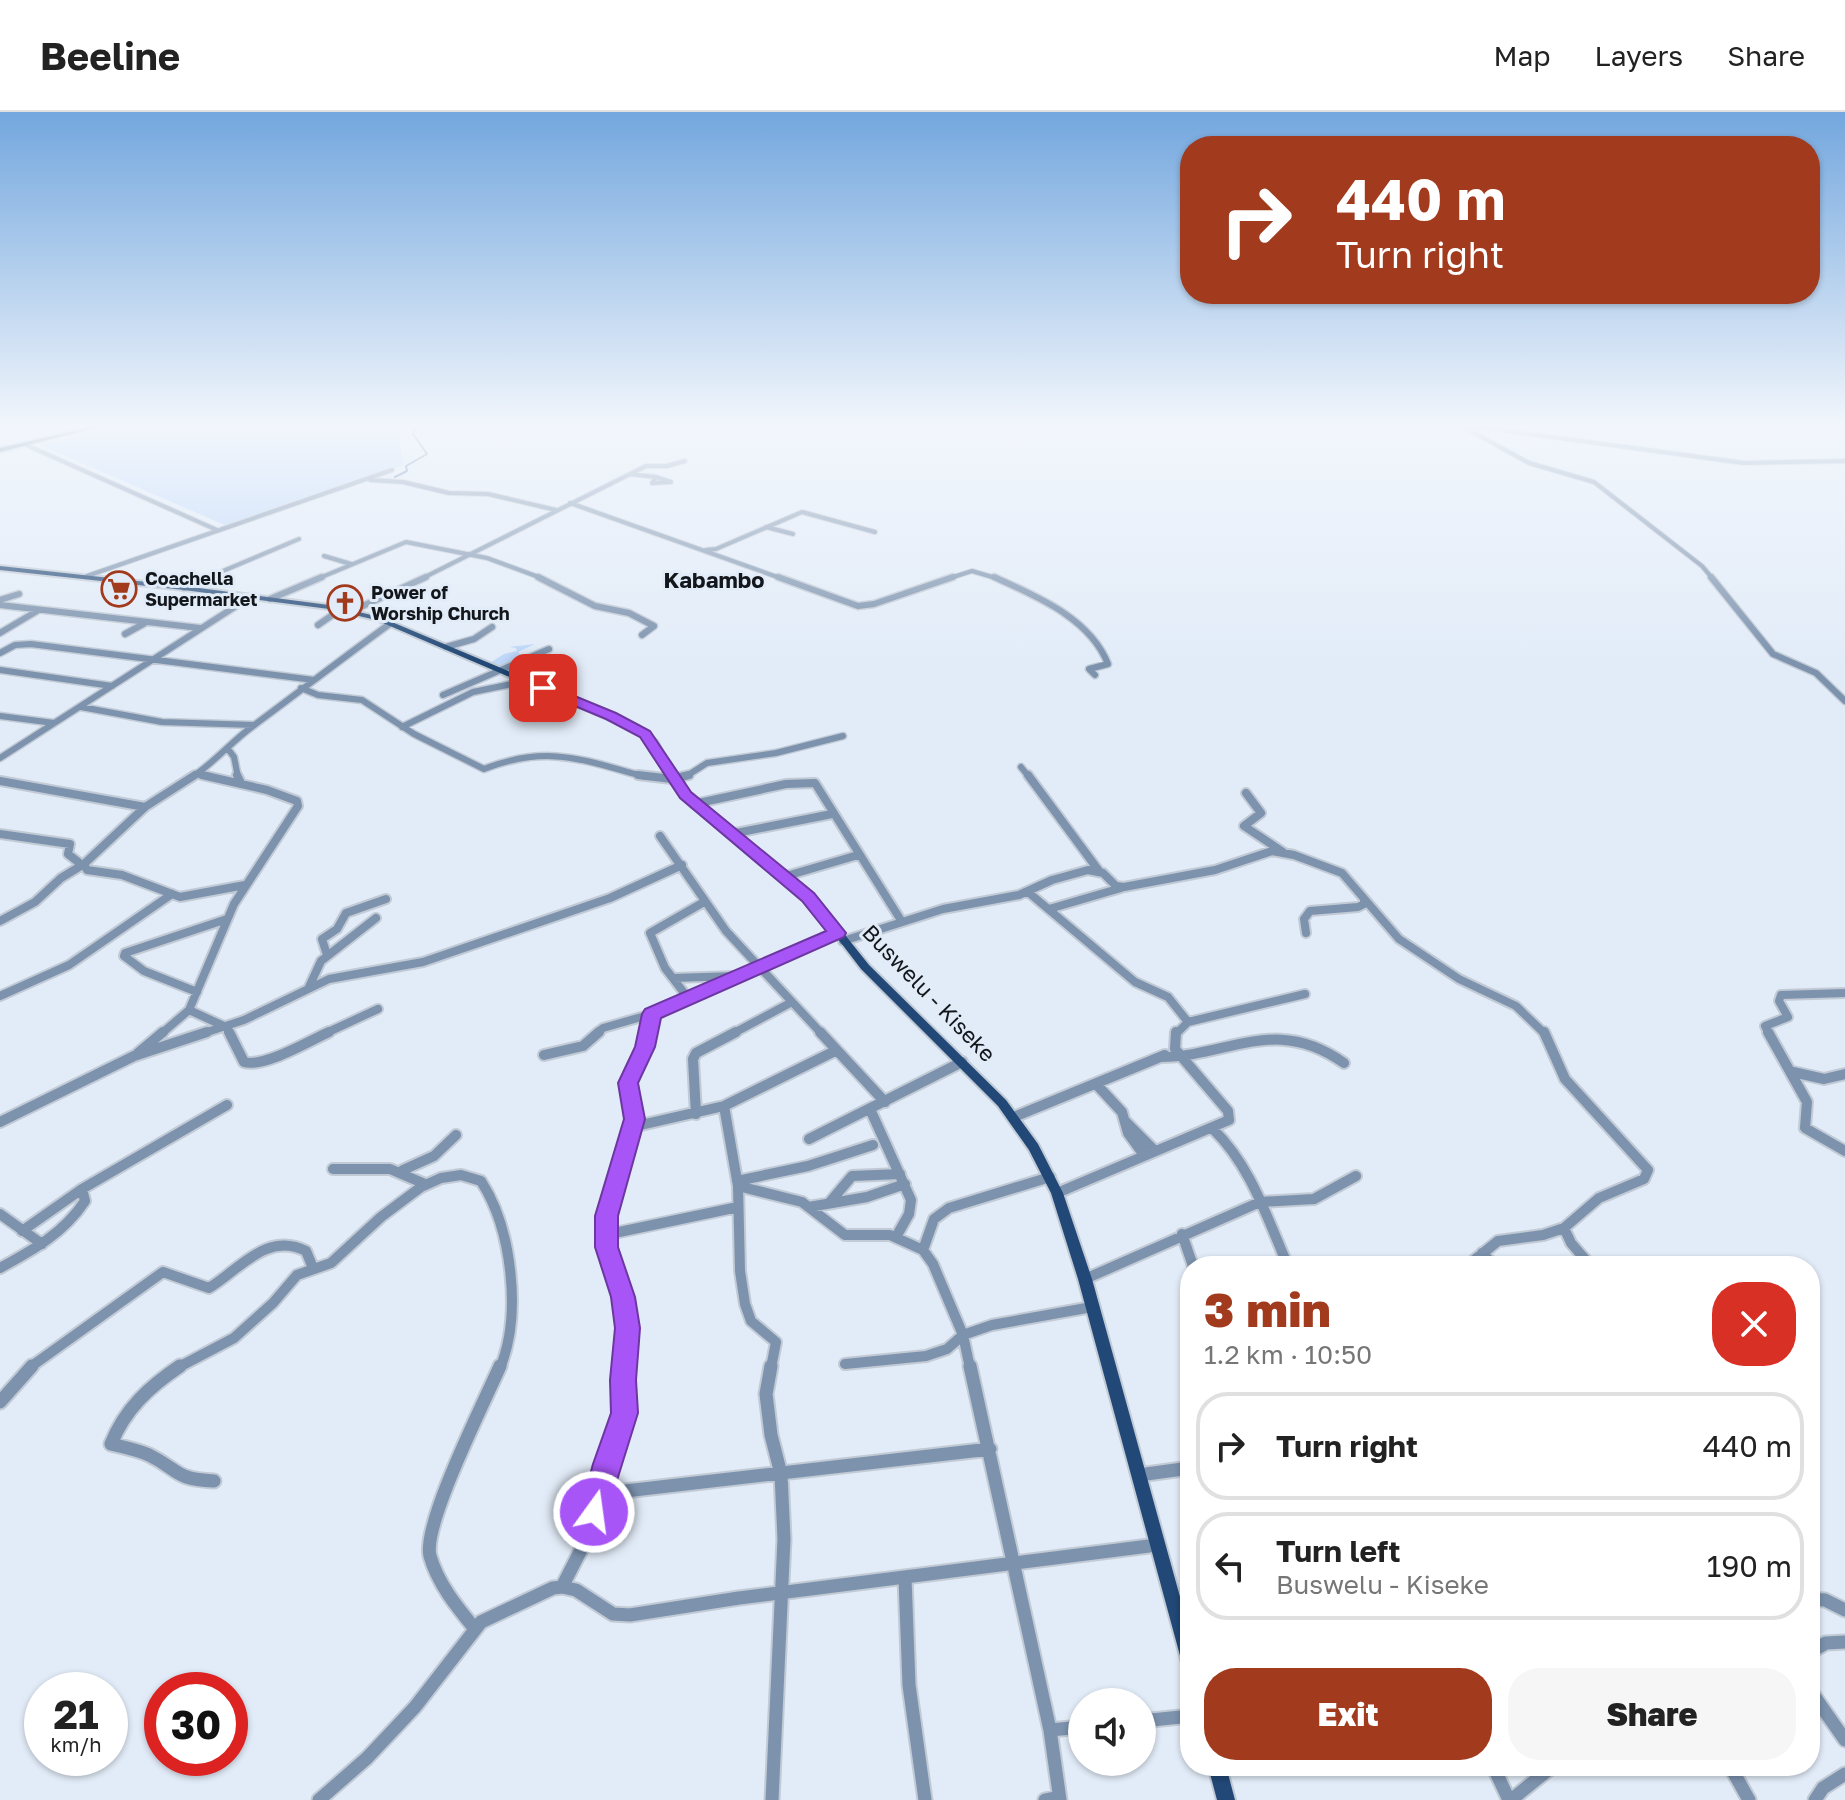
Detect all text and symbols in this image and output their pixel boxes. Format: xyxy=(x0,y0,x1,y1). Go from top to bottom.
text: Beeline xyxy=(40,33,180,78)
text: Map xyxy=(1493,39,1551,72)
text: Layers xyxy=(1595,39,1683,72)
text: Share xyxy=(1727,39,1805,72)
text: 440 m xyxy=(1336,165,1505,232)
icon: right xyxy=(1204,168,1308,272)
text: Turn right xyxy=(1336,233,1504,276)
district label: Kabambo xyxy=(664,566,764,593)
place label: Coachella Supermarket xyxy=(145,567,258,610)
supermarket icon: Coachella Supermarket xyxy=(100,570,138,608)
place label: Power of Worship Church xyxy=(371,581,510,624)
church icon: Power of Worship Church xyxy=(326,584,364,622)
pin xyxy=(509,654,577,722)
icon: arrive xyxy=(521,666,565,710)
street label: Buswelu - Kiseke xyxy=(857,919,1002,1067)
text: 3 min xyxy=(1204,1280,1331,1338)
button: close xyxy=(1712,1282,1796,1366)
text: 1.2 km · 10:50 xyxy=(1204,1339,1372,1370)
icon: right xyxy=(1208,1424,1252,1468)
text: Turn right xyxy=(1276,1428,1418,1464)
text: 440 m xyxy=(1703,1428,1792,1464)
position arrow xyxy=(552,1470,636,1554)
text: Turn left xyxy=(1276,1533,1401,1569)
icon: left xyxy=(1208,1544,1252,1588)
text: 190 m xyxy=(1707,1548,1792,1584)
text: Buswelu - Kiseke xyxy=(1276,1569,1489,1600)
button: Exit xyxy=(1204,1668,1492,1760)
button: Share xyxy=(1508,1668,1796,1760)
speed limit sign: 30 xyxy=(144,1672,248,1776)
map controls xyxy=(1068,1688,1156,1776)
button: sound xyxy=(1068,1688,1156,1776)
text: 21 xyxy=(54,1690,99,1738)
text: km/h xyxy=(51,1732,101,1756)

